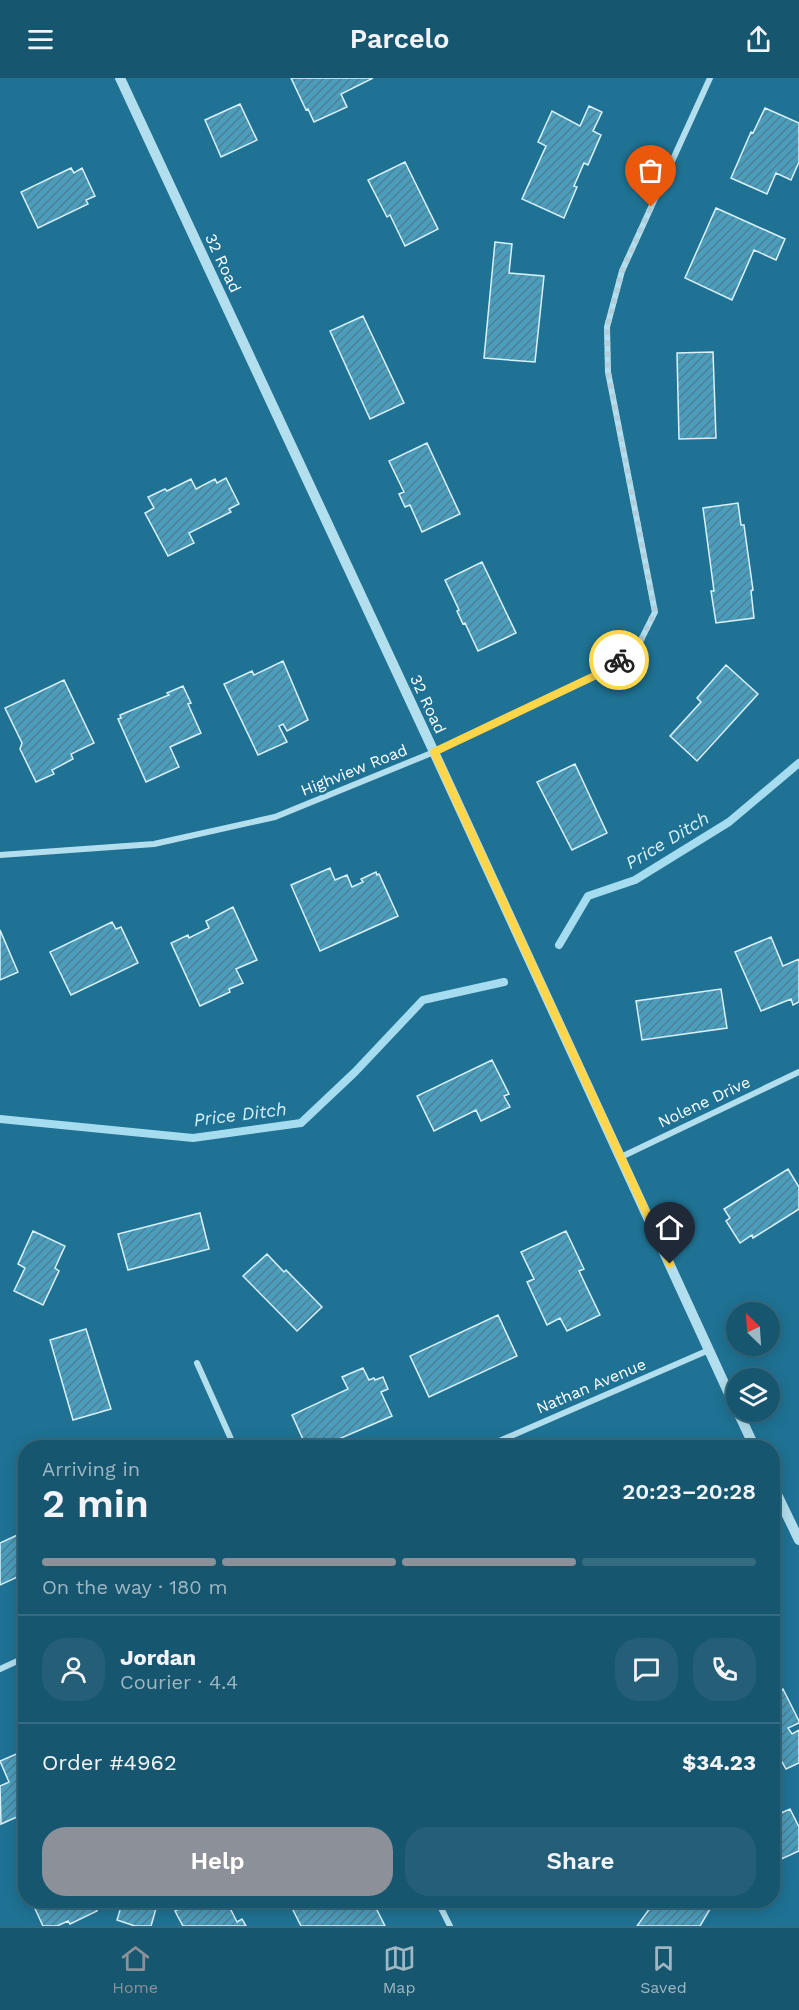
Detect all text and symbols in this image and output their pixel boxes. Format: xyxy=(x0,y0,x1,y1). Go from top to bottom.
icon: menu xyxy=(24,23,57,56)
text: Parcelo xyxy=(350,23,449,55)
icon: share xyxy=(742,23,775,56)
pin xyxy=(625,145,676,207)
icon: bag xyxy=(634,154,667,187)
street label: 32 Road xyxy=(201,230,245,296)
courier xyxy=(589,630,649,690)
icon: bike xyxy=(603,644,636,677)
street label: 32 Road xyxy=(406,671,450,737)
street label: Highview Road xyxy=(298,740,410,800)
water label: Price Ditch xyxy=(622,807,712,873)
street label: Nolene Drive xyxy=(655,1072,753,1132)
water label: Price Ditch xyxy=(192,1098,288,1130)
pin xyxy=(644,1202,695,1264)
icon: home xyxy=(653,1211,686,1244)
north arrow xyxy=(726,1302,780,1356)
map controls xyxy=(726,1302,780,1422)
street label: Nathan Avenue xyxy=(533,1354,649,1418)
button: layers xyxy=(726,1368,780,1422)
text: Arriving in xyxy=(42,1457,140,1481)
text: 20:23–20:28 xyxy=(622,1479,756,1504)
text: 2 min xyxy=(42,1481,149,1526)
text: On the way · 180 m xyxy=(42,1575,228,1599)
button: person xyxy=(42,1638,105,1701)
button: chat xyxy=(615,1638,678,1701)
button: phone xyxy=(693,1638,756,1701)
text: Jordan xyxy=(120,1645,196,1670)
text: Courier · 4.4 xyxy=(120,1670,238,1694)
text: Order #4962 xyxy=(42,1750,177,1775)
text: $34.23 xyxy=(682,1750,756,1775)
button: Help xyxy=(42,1827,393,1896)
button: Share xyxy=(405,1827,756,1896)
tab: Home xyxy=(112,1942,158,1997)
tab: Map xyxy=(383,1942,416,1997)
tab: Saved xyxy=(640,1942,687,1997)

